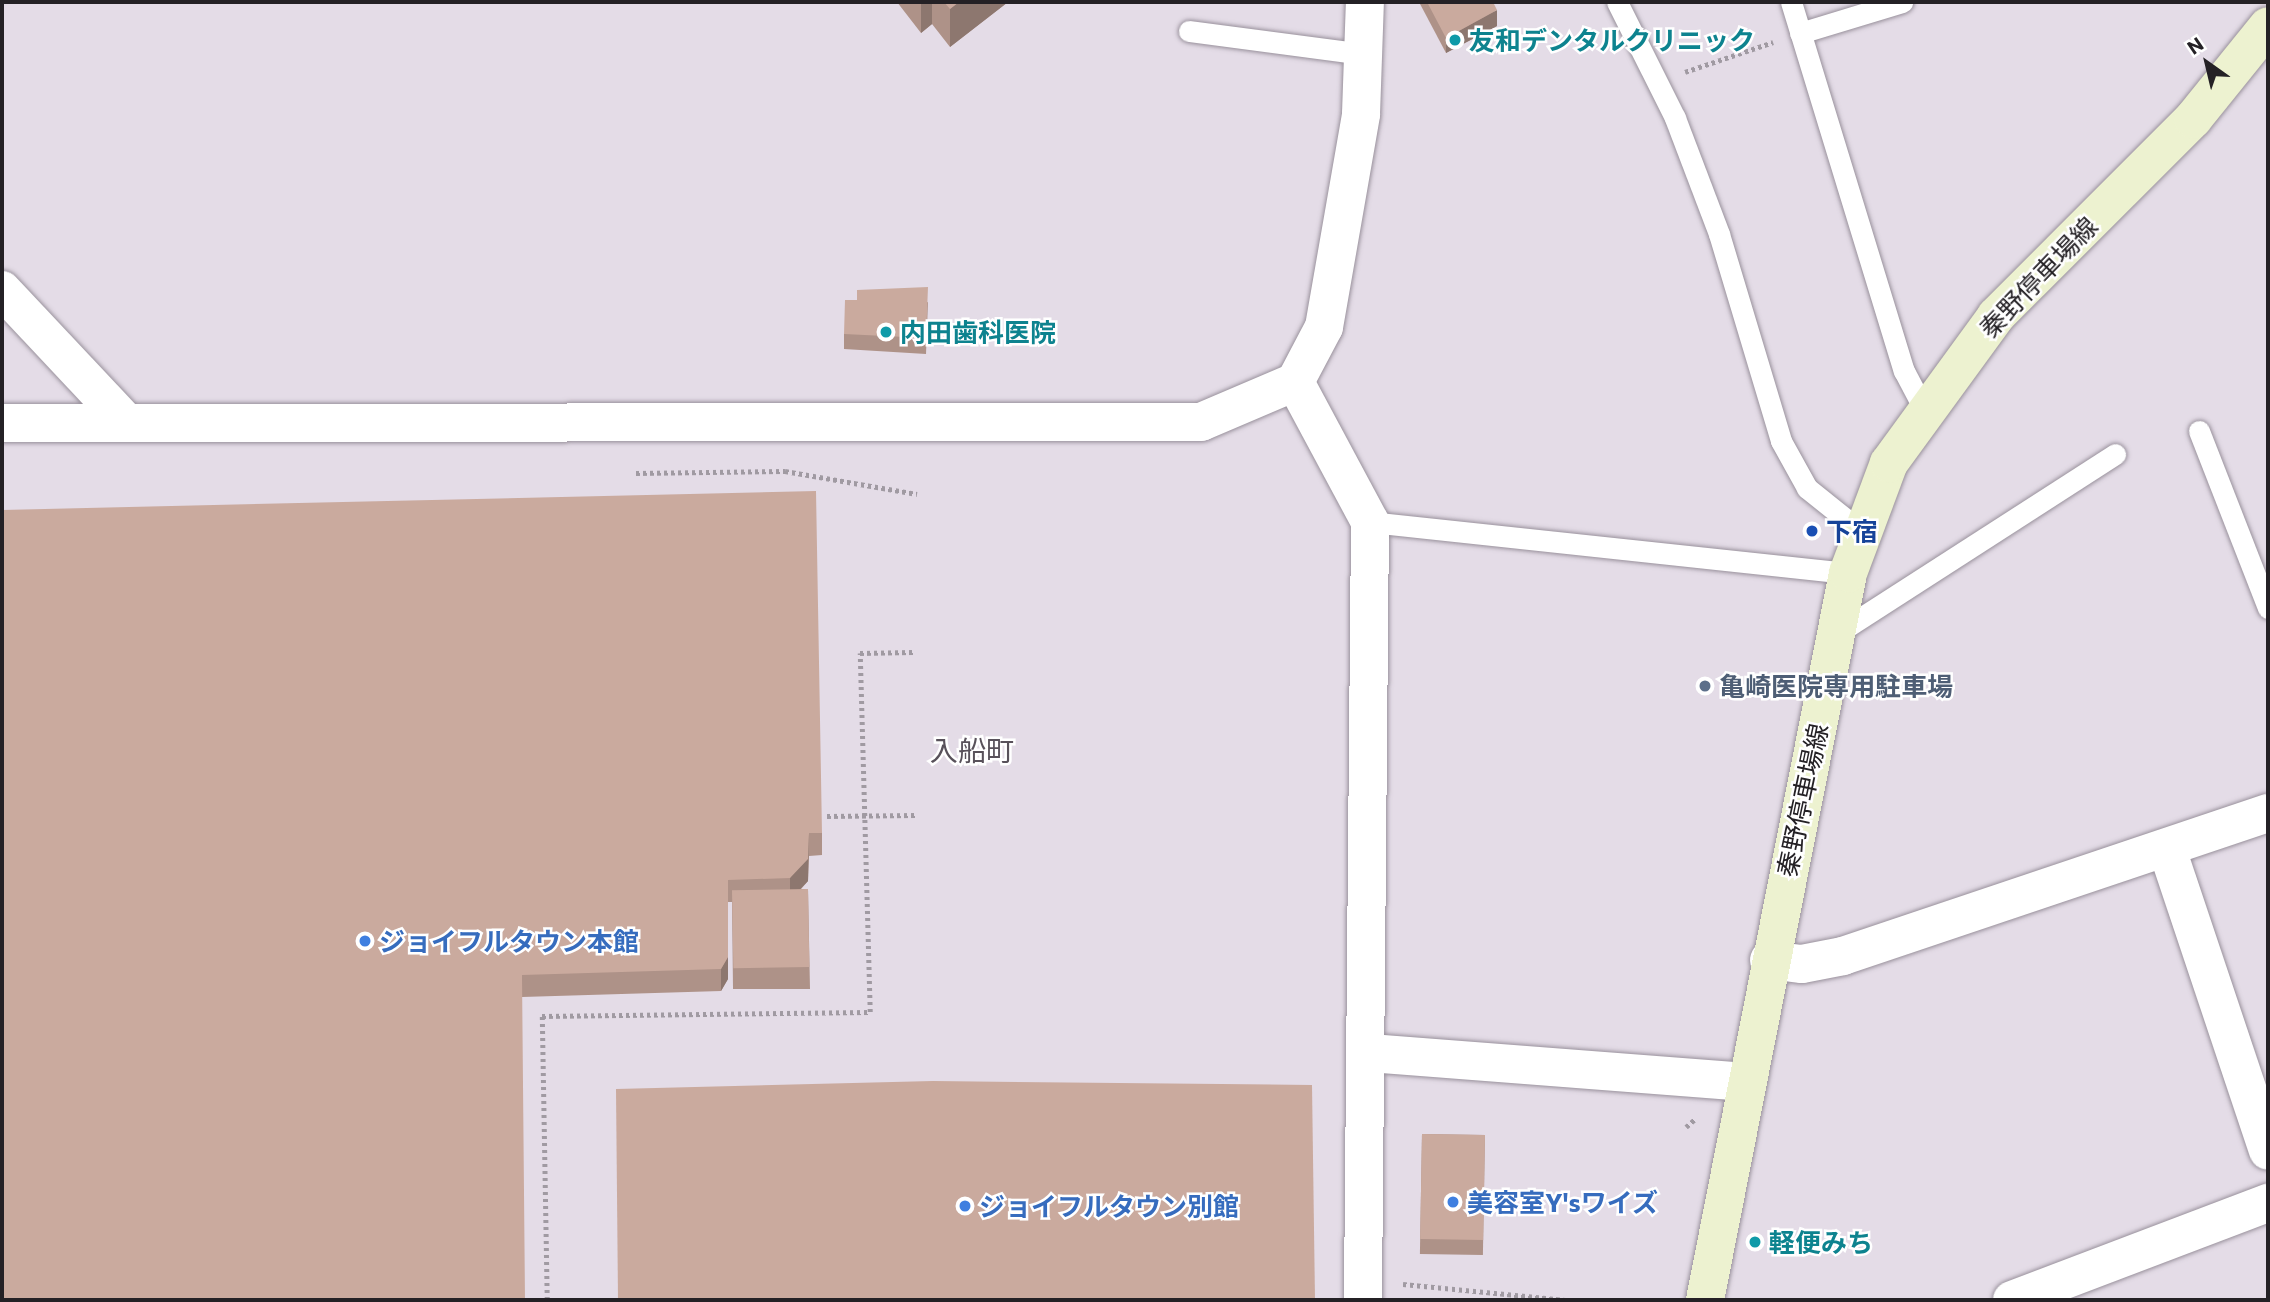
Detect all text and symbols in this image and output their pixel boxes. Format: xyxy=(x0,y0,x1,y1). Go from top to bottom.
place label: 友和デンタルクリニック xyxy=(1469,24,1755,56)
north arrow xyxy=(2172,28,2242,98)
marker: 友和デンタルクリニック xyxy=(1447,32,1463,48)
text: N xyxy=(2183,32,2207,59)
street label: 秦野停車場線 xyxy=(1973,210,2103,344)
place label: 内田歯科医院 xyxy=(900,316,1056,348)
marker: 内田歯科医院 xyxy=(878,324,894,340)
place label: 下宿 xyxy=(1826,515,1878,547)
marker: 下宿 xyxy=(1804,523,1820,539)
place label: 亀崎医院専用駐車場 xyxy=(1719,670,1953,702)
marker: 亀崎医院専用駐車場 xyxy=(1697,678,1713,694)
street label: 秦野停車場線 xyxy=(1771,720,1833,880)
district label: 入船町 xyxy=(930,733,1014,767)
place label: ジョイフルタウン本館 xyxy=(379,925,639,957)
marker: ジョイフルタウン本館 xyxy=(357,933,373,949)
place label: 美容室Y'sワイズ xyxy=(1467,1186,1659,1218)
place label: ジョイフルタウン別館 xyxy=(979,1190,1239,1222)
marker: 美容室Y'sワイズ xyxy=(1445,1194,1461,1210)
marker: ジョイフルタウン別館 xyxy=(957,1198,973,1214)
place label: 軽便みち xyxy=(1769,1226,1873,1258)
marker: 軽便みち xyxy=(1747,1234,1763,1250)

